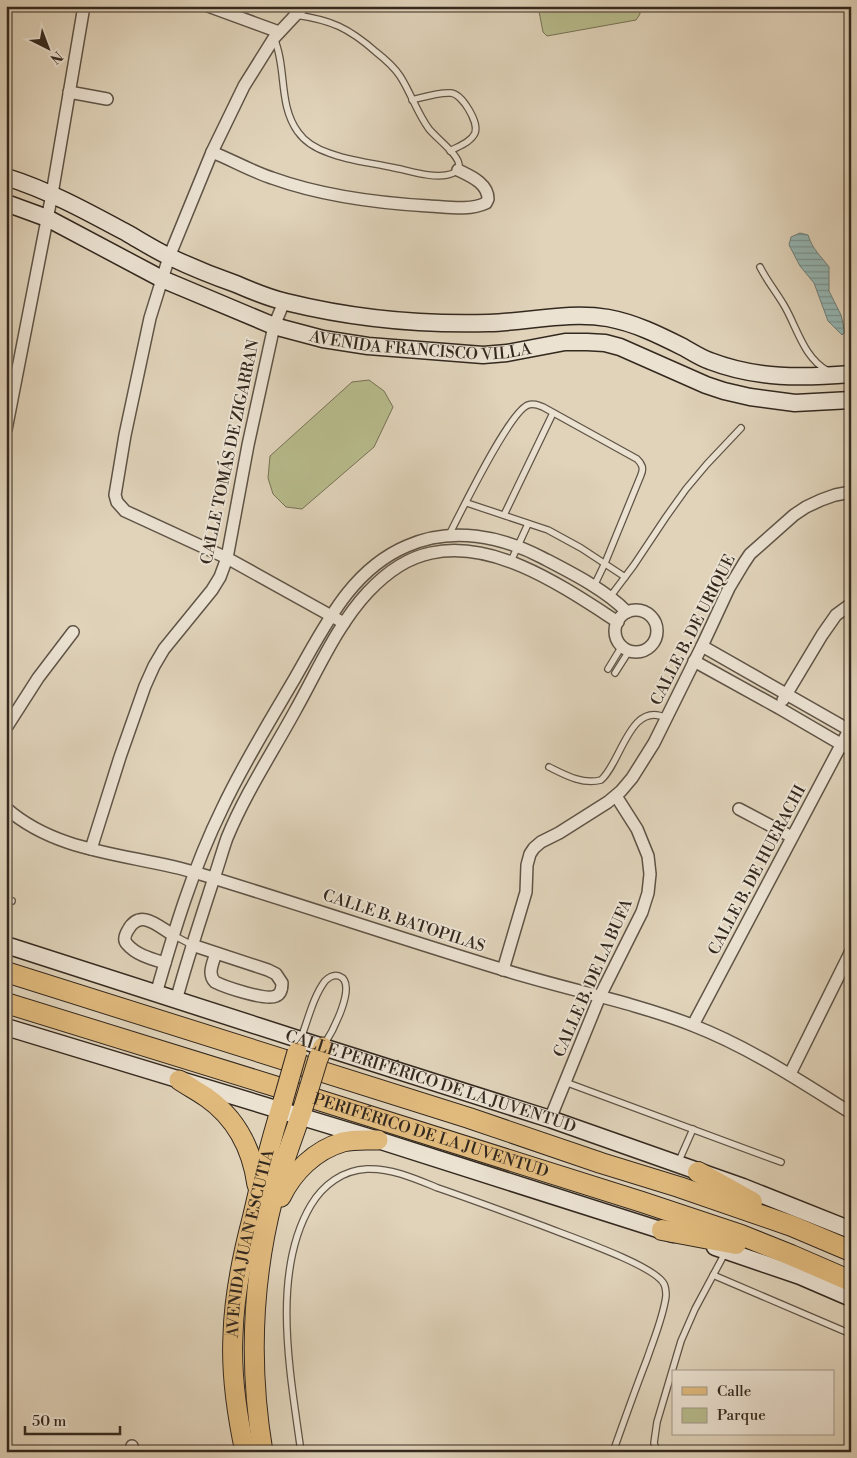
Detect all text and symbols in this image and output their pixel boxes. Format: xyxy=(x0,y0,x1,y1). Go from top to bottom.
north arrow xyxy=(22,22,72,72)
text: N xyxy=(46,47,66,67)
street label: AVENIDA FRANCISCO VILLA xyxy=(307,326,534,365)
street label: CALLE TOMÁS DE ZIGARRAN xyxy=(194,337,264,566)
street label: CALLE B. DE URIQUE xyxy=(646,551,740,709)
street label: CALLE B. DE HUERACHI xyxy=(704,782,810,958)
street label: CALLE B. BATOPILAS xyxy=(320,885,488,957)
street label: CALLE B. DE LA BUFA xyxy=(549,895,637,1060)
street label: CALLE PERIFÉRICO DE LA JUVENTUD xyxy=(284,1026,578,1138)
street label: PERIFÉRICO DE LA JUVENTUD xyxy=(311,1090,551,1180)
street label: AVENIDA JUAN ESCUTIA xyxy=(223,1146,279,1339)
legend xyxy=(672,1370,834,1436)
text: Calle xyxy=(717,1382,751,1401)
scale bar xyxy=(25,1403,120,1435)
text: Parque xyxy=(717,1406,766,1425)
text: 50 m xyxy=(32,1412,66,1431)

